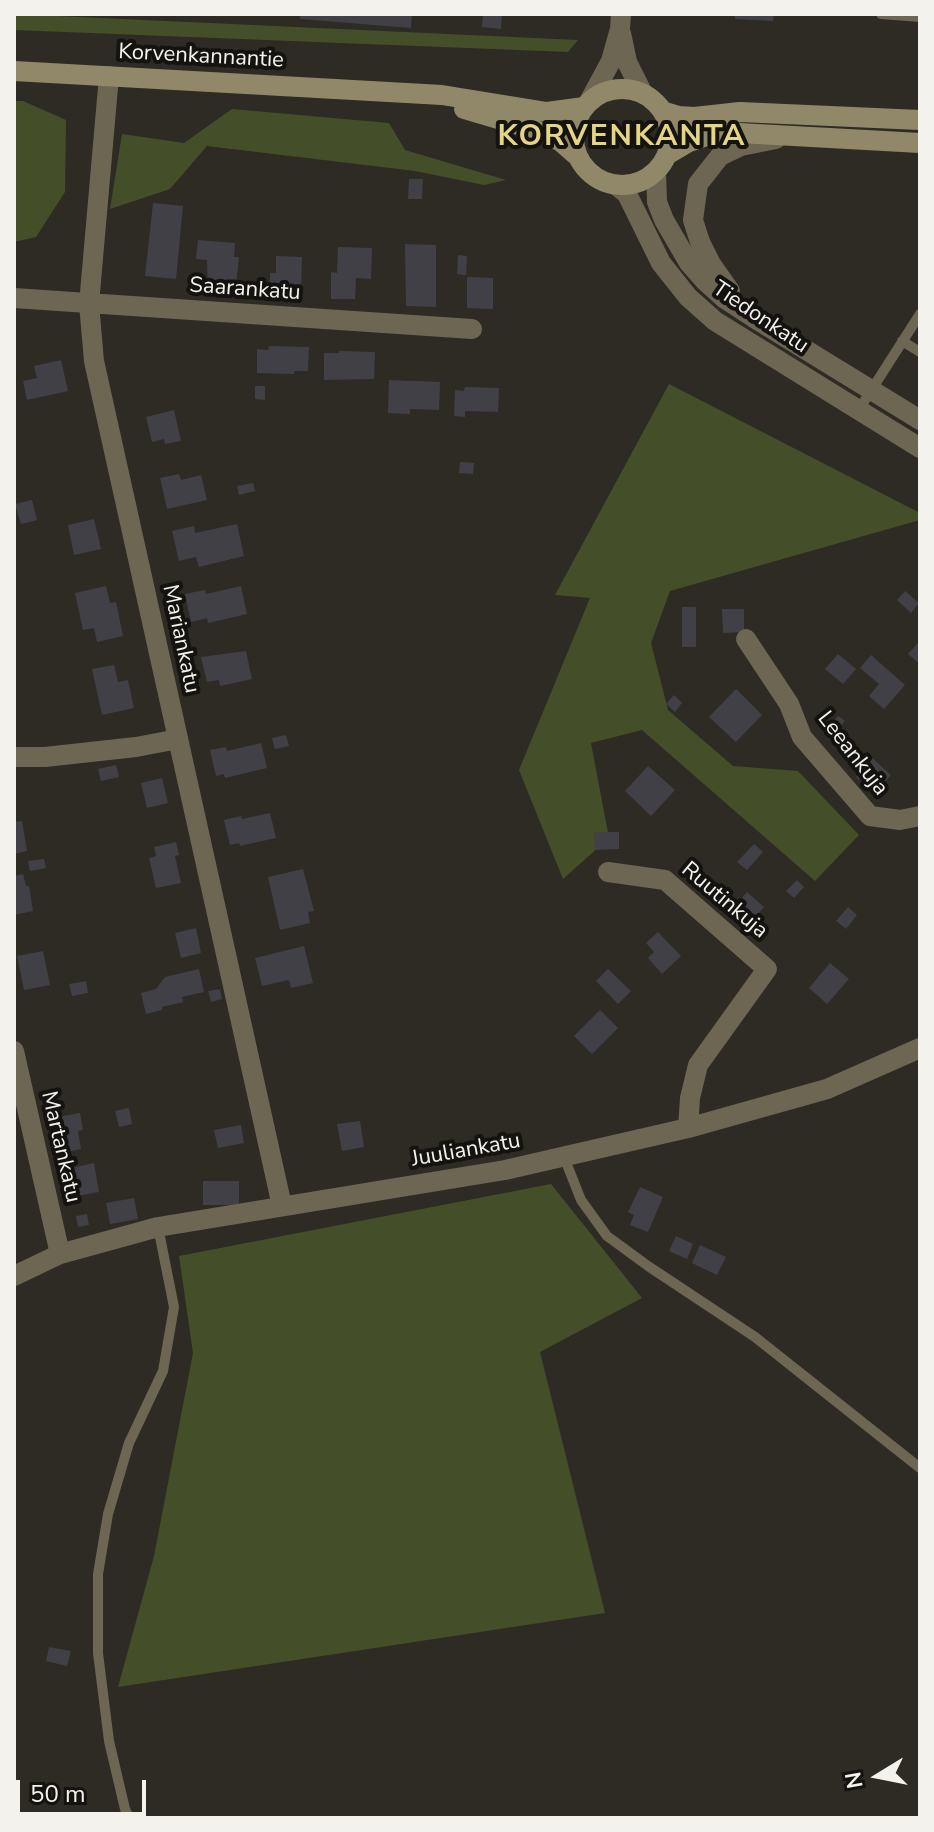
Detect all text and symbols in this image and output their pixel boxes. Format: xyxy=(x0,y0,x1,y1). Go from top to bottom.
street label: Korvenkannantie xyxy=(118,39,284,75)
district label: KORVENKANTA xyxy=(497,120,747,156)
street label: Saarankatu xyxy=(189,273,301,307)
street label: Tiedonkatu xyxy=(707,276,813,360)
street label: Mariankatu xyxy=(156,582,204,696)
street label: Leeankuja xyxy=(811,707,893,801)
street label: Ruutinkuja xyxy=(675,857,773,945)
street label: Martankatu xyxy=(34,1089,86,1205)
street label: Juuliankatu xyxy=(409,1128,523,1174)
north arrow xyxy=(838,1736,918,1816)
scale bar xyxy=(20,1764,150,1814)
text: N xyxy=(838,1769,871,1791)
text: 50 m xyxy=(30,1778,86,1810)

